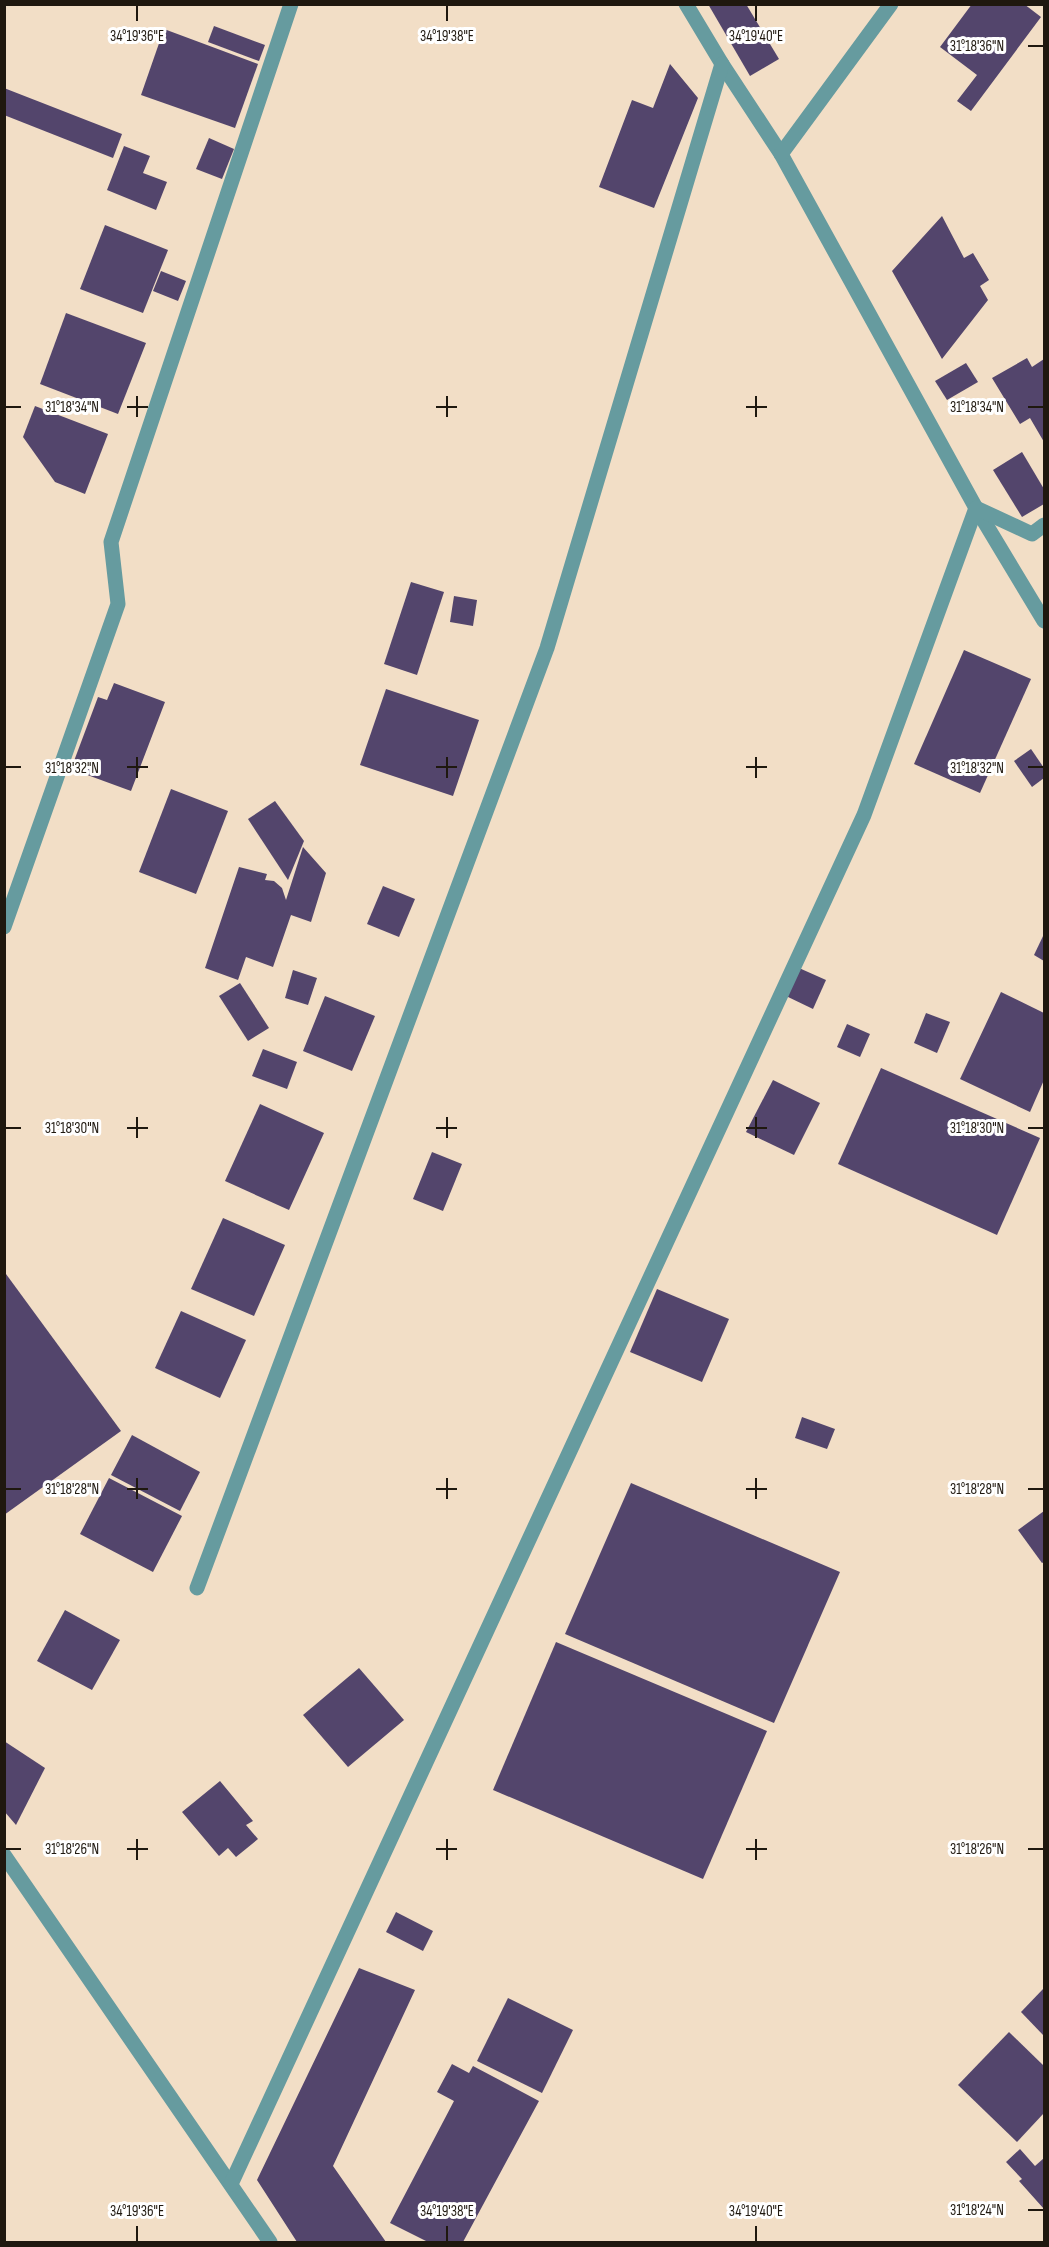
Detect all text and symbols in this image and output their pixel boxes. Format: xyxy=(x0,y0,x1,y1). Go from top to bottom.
text: 34°19'36"E xyxy=(110,27,164,46)
text: 34°19'38"E xyxy=(420,27,474,46)
text: 34°19'40"E xyxy=(729,27,783,46)
text: 31°18'36"N xyxy=(950,37,1004,56)
text: 31°18'34"N xyxy=(45,398,99,417)
text: 31°18'34"N xyxy=(950,398,1004,417)
text: 31°18'32"N xyxy=(45,759,99,778)
text: 31°18'32"N xyxy=(950,759,1004,778)
text: 31°18'30"N xyxy=(45,1119,99,1138)
text: 31°18'30"N xyxy=(950,1119,1004,1138)
text: 31°18'28"N xyxy=(45,1480,99,1499)
text: 31°18'28"N xyxy=(950,1480,1004,1499)
text: 31°18'26"N xyxy=(45,1840,99,1859)
text: 31°18'26"N xyxy=(950,1840,1004,1859)
text: 31°18'24"N xyxy=(950,2201,1004,2220)
text: 34°19'36"E xyxy=(110,2202,164,2221)
text: 34°19'38"E xyxy=(420,2202,474,2221)
text: 34°19'40"E xyxy=(729,2202,783,2221)

